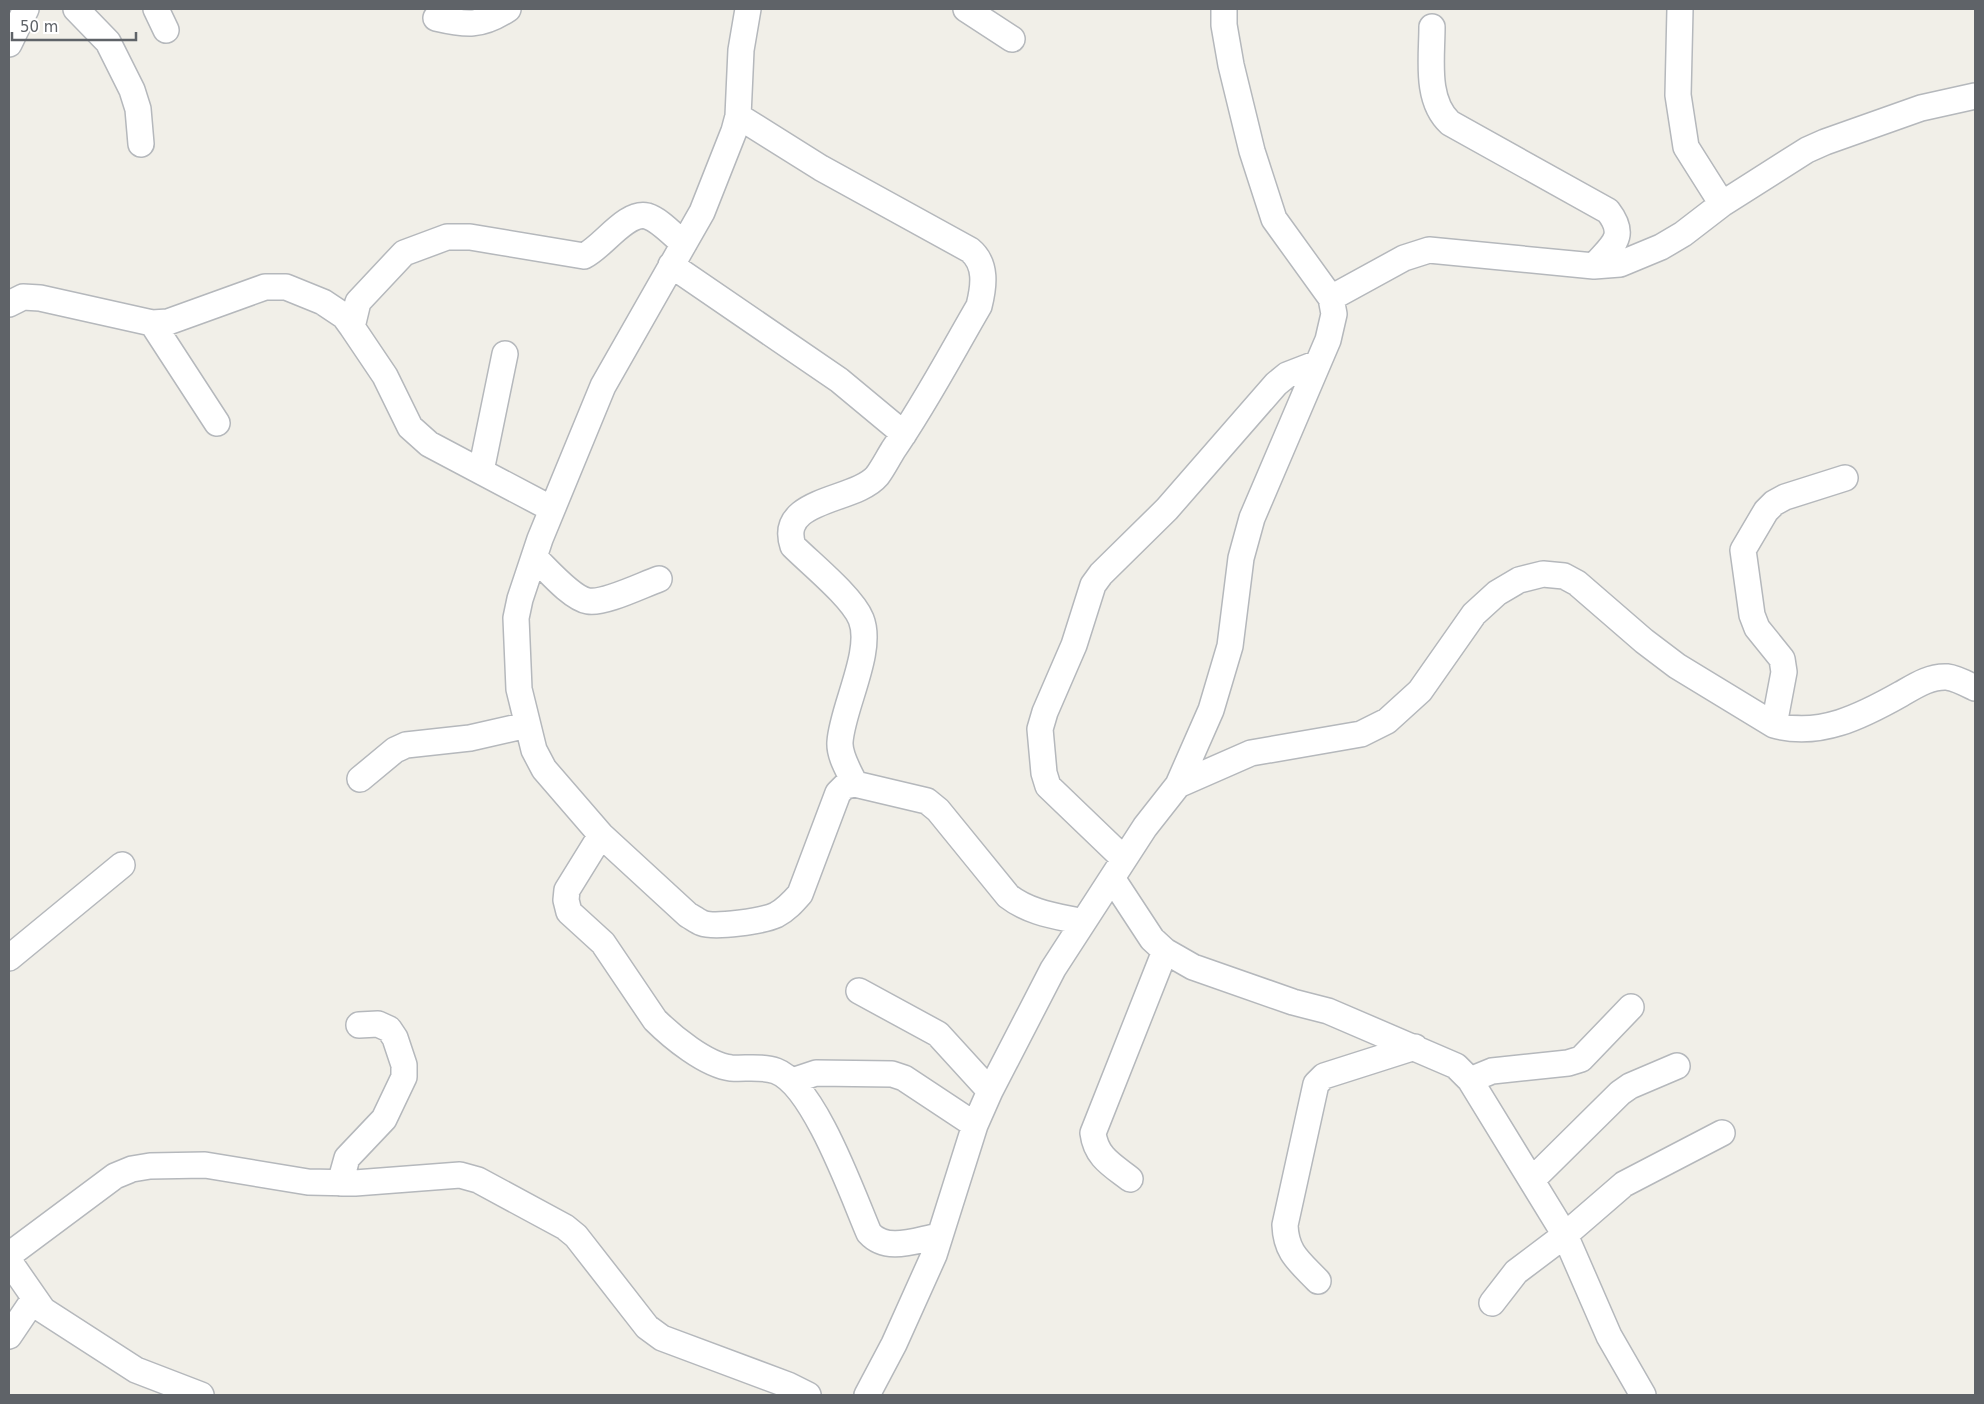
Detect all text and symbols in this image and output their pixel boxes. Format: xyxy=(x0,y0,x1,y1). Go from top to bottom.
scale bar xyxy=(12,10,136,42)
text: 50 m xyxy=(20,18,58,36)

